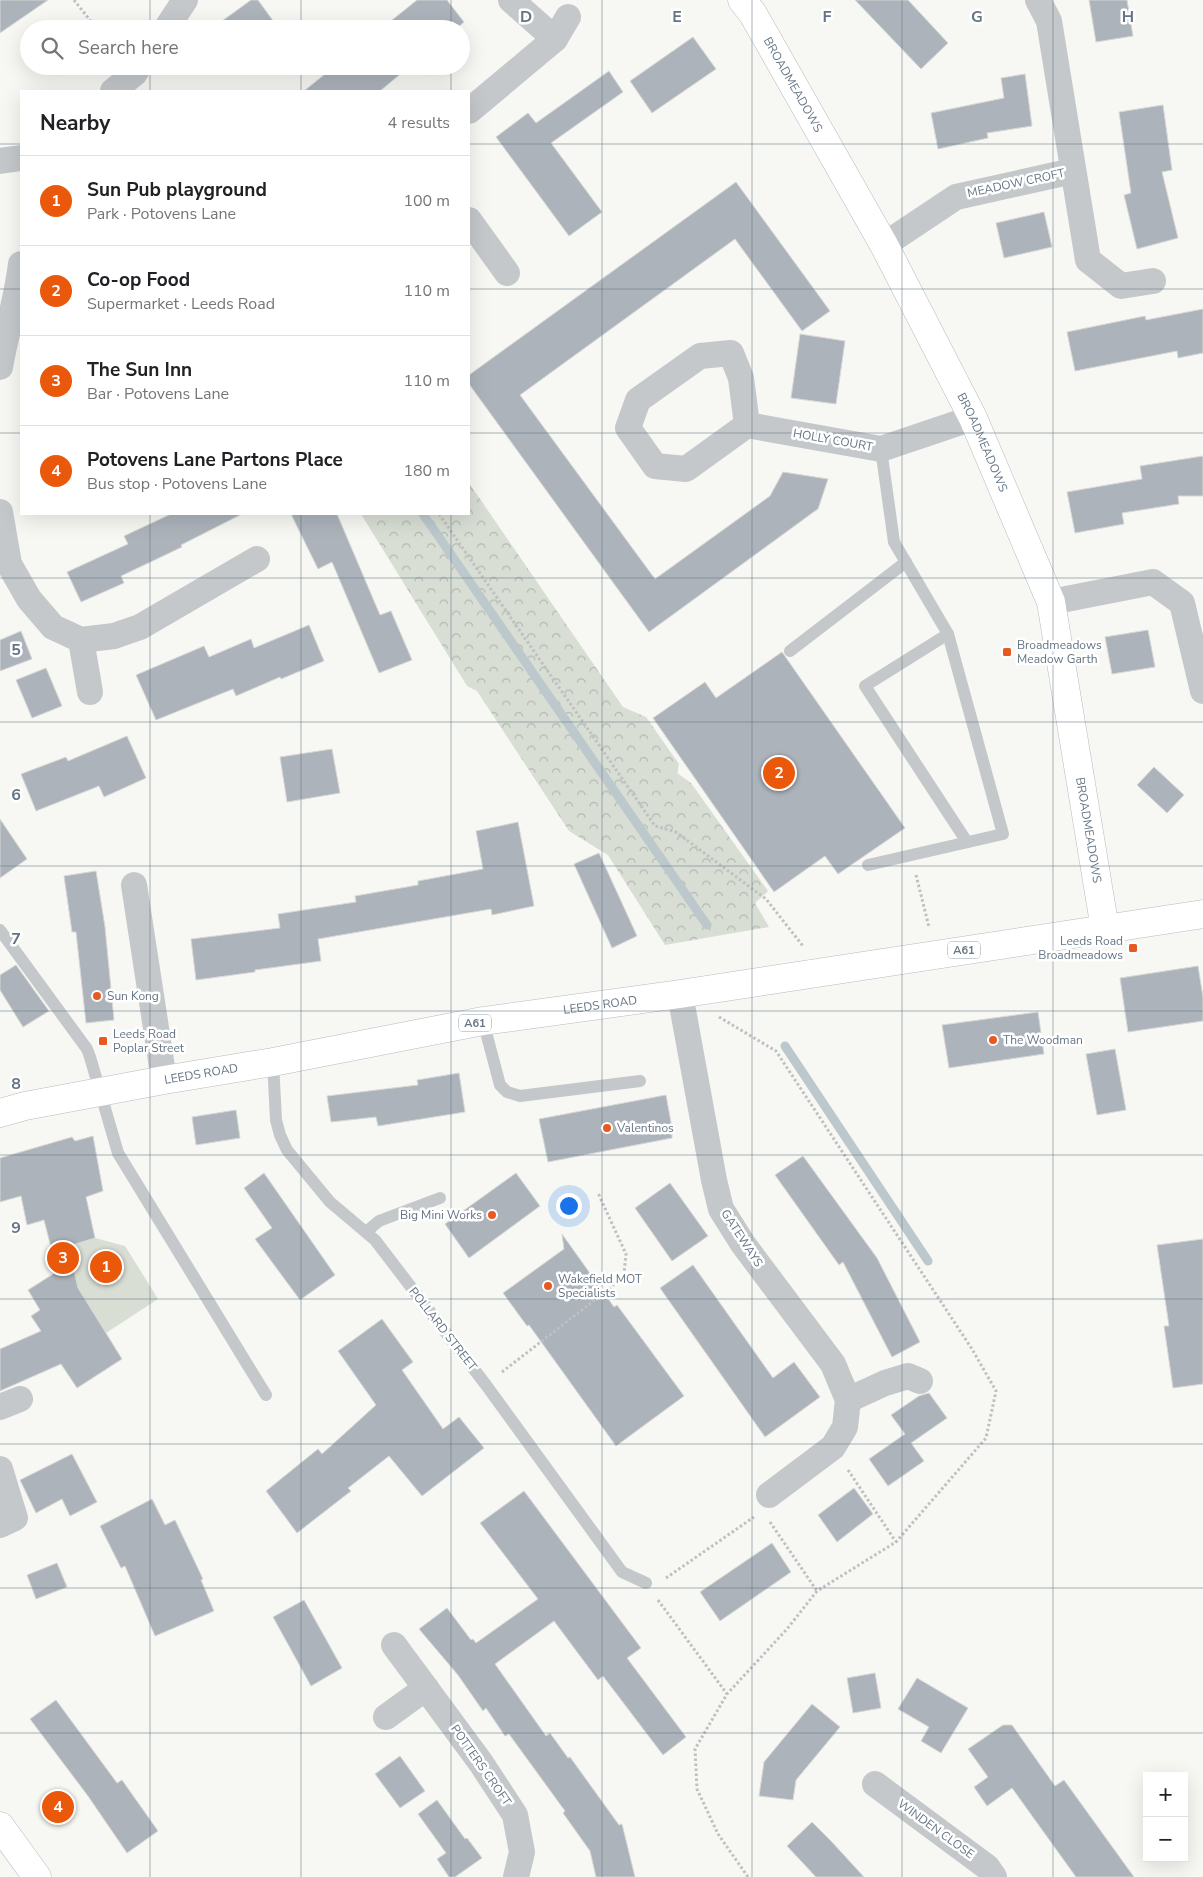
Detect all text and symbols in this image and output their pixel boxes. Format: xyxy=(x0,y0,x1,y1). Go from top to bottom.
text: D xyxy=(520,6,532,28)
text: E xyxy=(672,6,682,28)
text: F xyxy=(823,6,832,28)
text: G xyxy=(971,6,983,28)
text: H xyxy=(1122,6,1134,28)
search box xyxy=(20,20,470,75)
icon: search xyxy=(38,34,66,62)
street label: BROADMEADOWS xyxy=(760,34,826,135)
text: Search here xyxy=(78,35,179,61)
text: Nearby xyxy=(40,109,110,137)
text: 4 results xyxy=(388,112,450,134)
street label: MEADOW CROFT xyxy=(966,165,1067,201)
text: Sun Pub playground xyxy=(87,177,267,203)
text: 1 xyxy=(51,190,61,212)
text: 100 m xyxy=(403,190,450,212)
text: Park · Potovens Lane xyxy=(87,203,236,225)
text: Co-op Food xyxy=(87,267,190,293)
text: 2 xyxy=(51,280,61,302)
text: 110 m xyxy=(403,280,450,302)
text: Supermarket · Leeds Road xyxy=(87,293,275,315)
text: The Sun Inn xyxy=(87,357,192,383)
text: 3 xyxy=(51,370,61,392)
text: 110 m xyxy=(403,370,450,392)
text: Bar · Potovens Lane xyxy=(87,383,229,405)
street label: BROADMEADOWS xyxy=(953,390,1011,494)
street label: HOLLY COURT xyxy=(792,425,875,455)
text: Potovens Lane Partons Place xyxy=(87,447,343,473)
text: 4 xyxy=(51,460,61,482)
text: 180 m xyxy=(403,460,450,482)
text: Bus stop · Potovens Lane xyxy=(87,473,267,495)
place label: Broadmeadows Meadow Garth xyxy=(1017,637,1102,667)
text: 5 xyxy=(11,639,21,661)
marker: Broadmeadows Meadow Garth xyxy=(1001,646,1013,658)
pin: 2 xyxy=(763,754,795,792)
street label: BROADMEADOWS xyxy=(1072,776,1105,884)
text: 6 xyxy=(11,784,21,806)
text: 7 xyxy=(11,928,21,950)
place label: Leeds Road Broadmeadows xyxy=(1038,933,1123,963)
road number: A61 xyxy=(948,942,980,958)
marker: Leeds Road Broadmeadows xyxy=(1127,942,1139,954)
place label: Sun Kong xyxy=(107,988,159,1004)
marker: Sun Kong xyxy=(91,990,103,1002)
street label: LEEDS ROAD xyxy=(562,992,638,1018)
road number: A61 xyxy=(459,1014,491,1032)
place label: Leeds Road Poplar Street xyxy=(113,1026,185,1056)
place label: The Woodman xyxy=(1003,1032,1083,1048)
marker: The Woodman xyxy=(987,1034,999,1046)
marker: Leeds Road Poplar Street xyxy=(97,1035,109,1047)
street label: LEEDS ROAD xyxy=(163,1060,239,1088)
text: 8 xyxy=(11,1073,21,1095)
place label: Valentinos xyxy=(616,1120,674,1136)
marker: Valentinos xyxy=(601,1122,613,1134)
your location xyxy=(556,1193,582,1219)
street label: GATEWAYS xyxy=(717,1206,767,1270)
place label: Big Mini Works xyxy=(400,1207,482,1223)
marker: Big Mini Works xyxy=(486,1209,498,1221)
text: 9 xyxy=(11,1217,21,1239)
pin: 3 xyxy=(47,1239,79,1277)
pin: 1 xyxy=(90,1248,122,1286)
place label: Wakefield MOT Specialists xyxy=(558,1271,643,1301)
marker: Wakefield MOT Specialists xyxy=(542,1280,554,1292)
street label: POLLARD STREET xyxy=(405,1284,481,1375)
street label: POTTERS CROFT xyxy=(447,1721,515,1809)
map controls xyxy=(1143,1772,1188,1862)
button: + xyxy=(1143,1772,1188,1817)
pin: 4 xyxy=(42,1788,74,1826)
street label: WINDEN CLOSE xyxy=(895,1796,977,1862)
button: − xyxy=(1143,1817,1188,1862)

